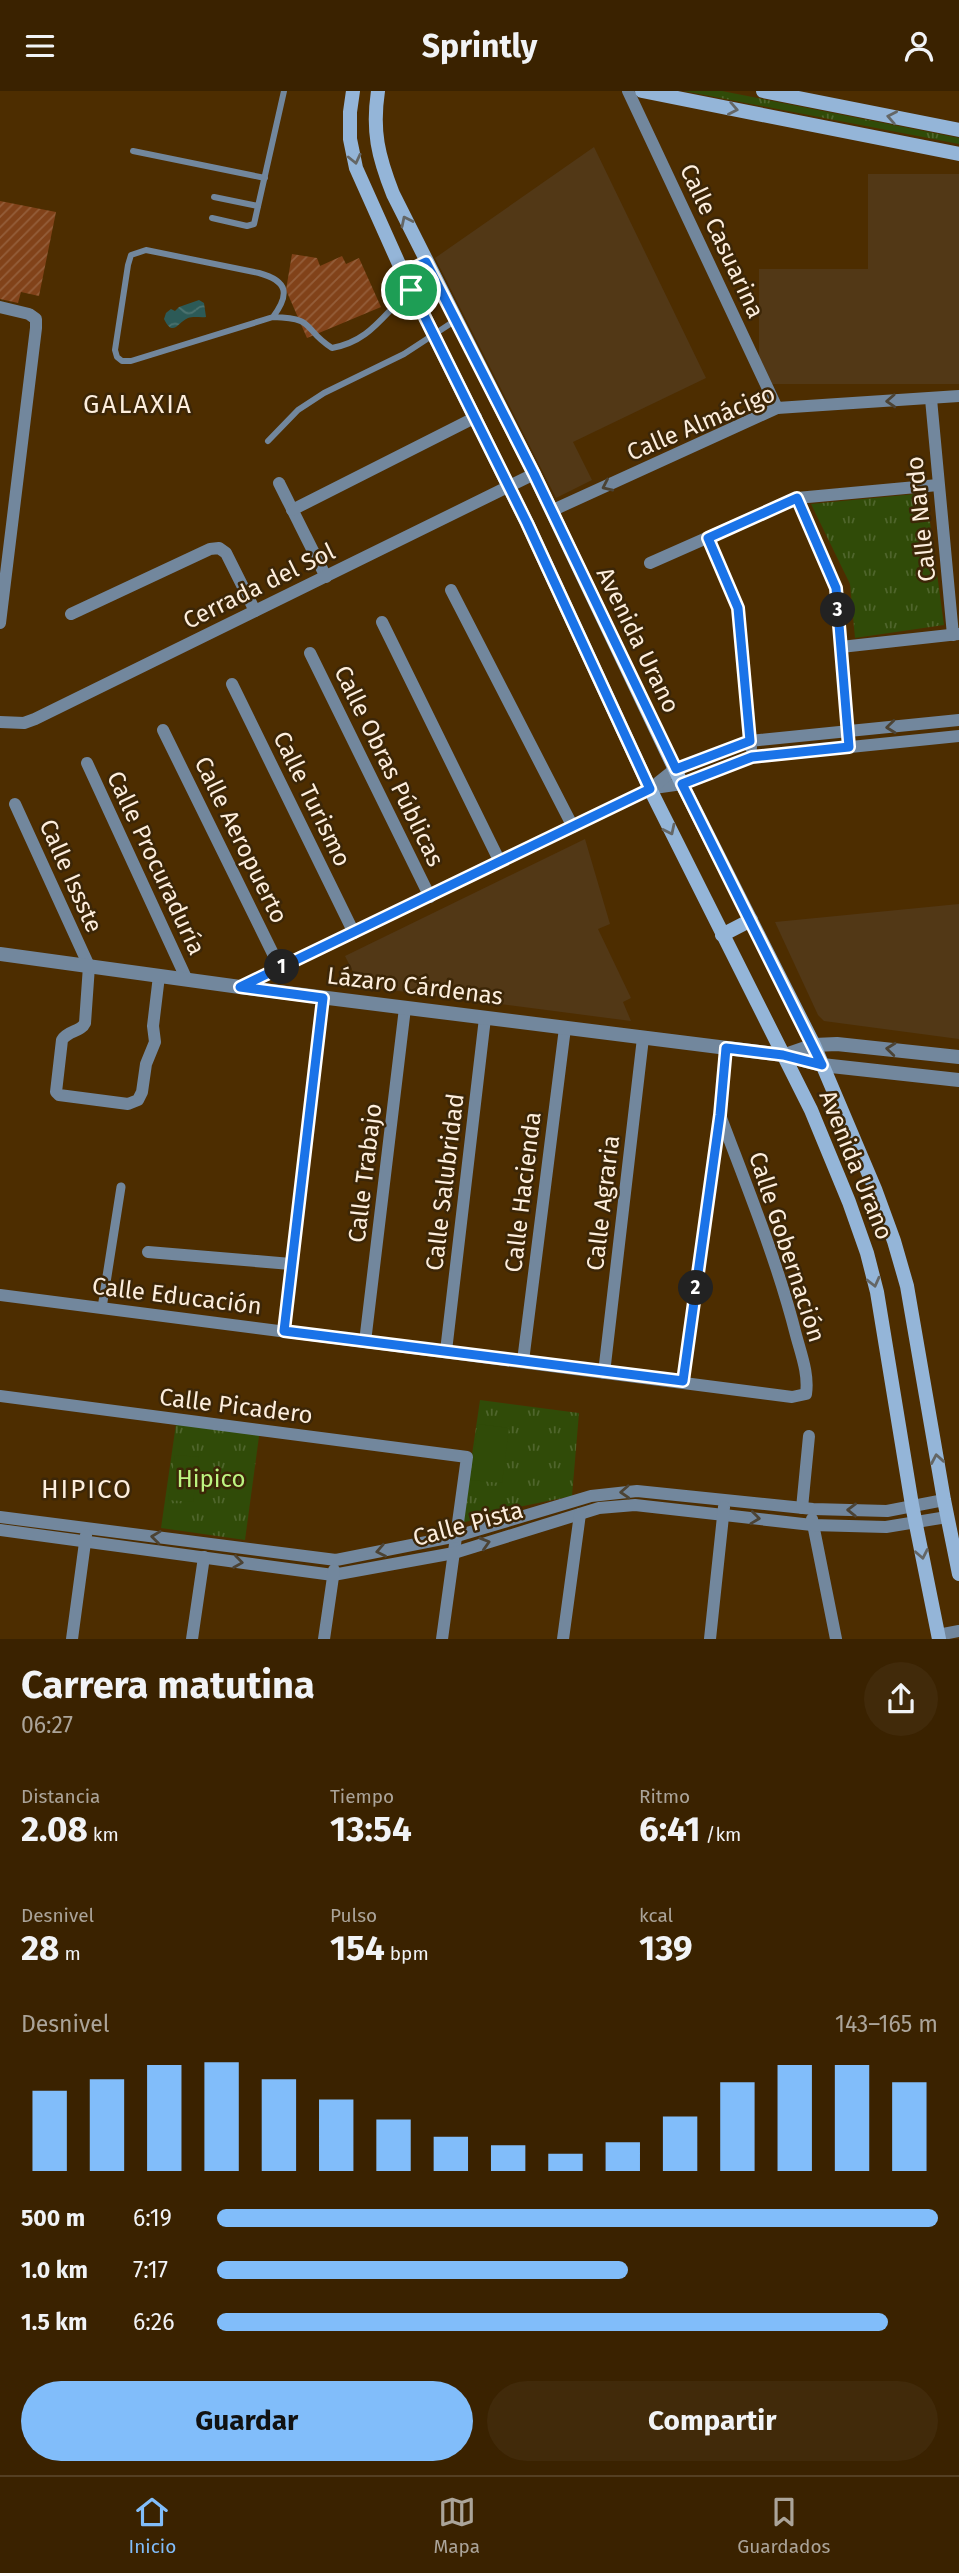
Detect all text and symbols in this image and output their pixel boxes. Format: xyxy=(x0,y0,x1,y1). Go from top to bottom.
icon: menu xyxy=(21,27,59,65)
text: Sprintly xyxy=(422,27,537,65)
icon: person xyxy=(900,27,938,65)
one-way arrow xyxy=(727,101,739,116)
one-way arrow xyxy=(886,110,898,125)
one-way arrow xyxy=(346,152,361,164)
street label: Calle Casuarina xyxy=(674,159,770,323)
one-way arrow xyxy=(400,216,414,228)
pin xyxy=(381,260,441,320)
icon: arrive xyxy=(392,271,430,309)
street label: Calle Almácigo xyxy=(623,379,779,467)
district label: GALAXIA xyxy=(83,389,193,420)
one-way arrow xyxy=(885,393,896,408)
street label: Calle Nardo xyxy=(901,455,941,583)
one-way arrow xyxy=(602,477,614,491)
street label: Cerrada del Sol xyxy=(178,537,340,635)
street label: Avenida Urano xyxy=(591,563,685,717)
pin: 3 xyxy=(820,593,856,627)
text: 3 xyxy=(833,598,842,621)
street label: Calle Obras Públicas xyxy=(328,661,450,871)
one-way arrow xyxy=(885,719,896,734)
street label: Calle Turismo xyxy=(267,727,357,871)
street label: Calle Aeropuerto xyxy=(189,752,293,928)
street label: Calle Procuraduría xyxy=(101,767,211,959)
street label: Calle Issste xyxy=(34,815,108,937)
one-way arrow xyxy=(662,822,676,835)
pin: 1 xyxy=(264,949,300,985)
text: 1 xyxy=(277,955,286,978)
street label: Lázaro Cárdenas xyxy=(325,961,505,1011)
one-way arrow xyxy=(885,1042,897,1057)
street label: Avenida Urano xyxy=(813,1086,899,1244)
street label: Calle Salubridad xyxy=(420,1092,470,1272)
street label: Calle Trabajo xyxy=(343,1102,387,1244)
street label: Calle Hacienda xyxy=(499,1110,547,1274)
street label: Calle Agraria xyxy=(581,1134,625,1272)
street label: Calle Gobernación xyxy=(743,1148,831,1346)
pin: 2 xyxy=(678,1271,714,1305)
street label: Calle Educación xyxy=(91,1272,263,1320)
text: 2 xyxy=(691,1276,700,1299)
one-way arrow xyxy=(866,1276,880,1288)
street label: Calle Picadero xyxy=(158,1383,314,1429)
one-way arrow xyxy=(930,1453,945,1465)
park label: Hipico xyxy=(176,1465,246,1493)
district label: HIPICO xyxy=(41,1474,133,1505)
one-way arrow xyxy=(620,1484,631,1499)
street label: Calle Pista xyxy=(410,1496,526,1552)
one-way arrow xyxy=(846,1503,857,1518)
one-way arrow xyxy=(750,1511,761,1526)
one-way arrow xyxy=(150,1529,162,1544)
one-way arrow xyxy=(479,1537,491,1552)
one-way arrow xyxy=(375,1543,387,1558)
one-way arrow xyxy=(914,1548,929,1560)
one-way arrow xyxy=(232,1554,243,1569)
text: Carrera matutina xyxy=(21,1662,315,1708)
button: share xyxy=(864,1662,938,1736)
text: 06:27 xyxy=(21,1711,73,1739)
text: Distancia xyxy=(21,1785,100,1808)
text: Tiempo xyxy=(330,1785,394,1808)
text: Ritmo xyxy=(639,1785,690,1808)
text: 2.08 xyxy=(21,1808,88,1850)
text: 13:54 xyxy=(330,1808,412,1850)
text: 6:41 xyxy=(639,1808,700,1850)
text: km xyxy=(88,1823,119,1846)
text: /km xyxy=(700,1823,741,1846)
text: Desnivel xyxy=(21,1904,94,1927)
text: Pulso xyxy=(330,1904,377,1927)
text: kcal xyxy=(639,1904,673,1927)
text: 28 xyxy=(21,1927,59,1969)
text: 154 xyxy=(330,1927,385,1969)
text: 139 xyxy=(639,1927,693,1969)
text: m xyxy=(59,1942,81,1965)
text: bpm xyxy=(385,1942,429,1965)
text: Desnivel xyxy=(21,2010,110,2038)
text: 143–165 m xyxy=(835,2010,938,2038)
text: 500 m xyxy=(21,2204,85,2232)
text: 6:19 xyxy=(133,2204,172,2232)
text: 1.0 km xyxy=(21,2256,88,2284)
text: 7:17 xyxy=(133,2256,168,2284)
text: 1.5 km xyxy=(21,2308,87,2336)
text: 6:26 xyxy=(133,2308,174,2336)
button: Guardar xyxy=(21,2381,473,2461)
button: Compartir xyxy=(487,2381,938,2461)
tab: Inicio xyxy=(129,2493,176,2558)
tab: Mapa xyxy=(433,2493,480,2558)
tab: Guardados xyxy=(737,2493,830,2558)

